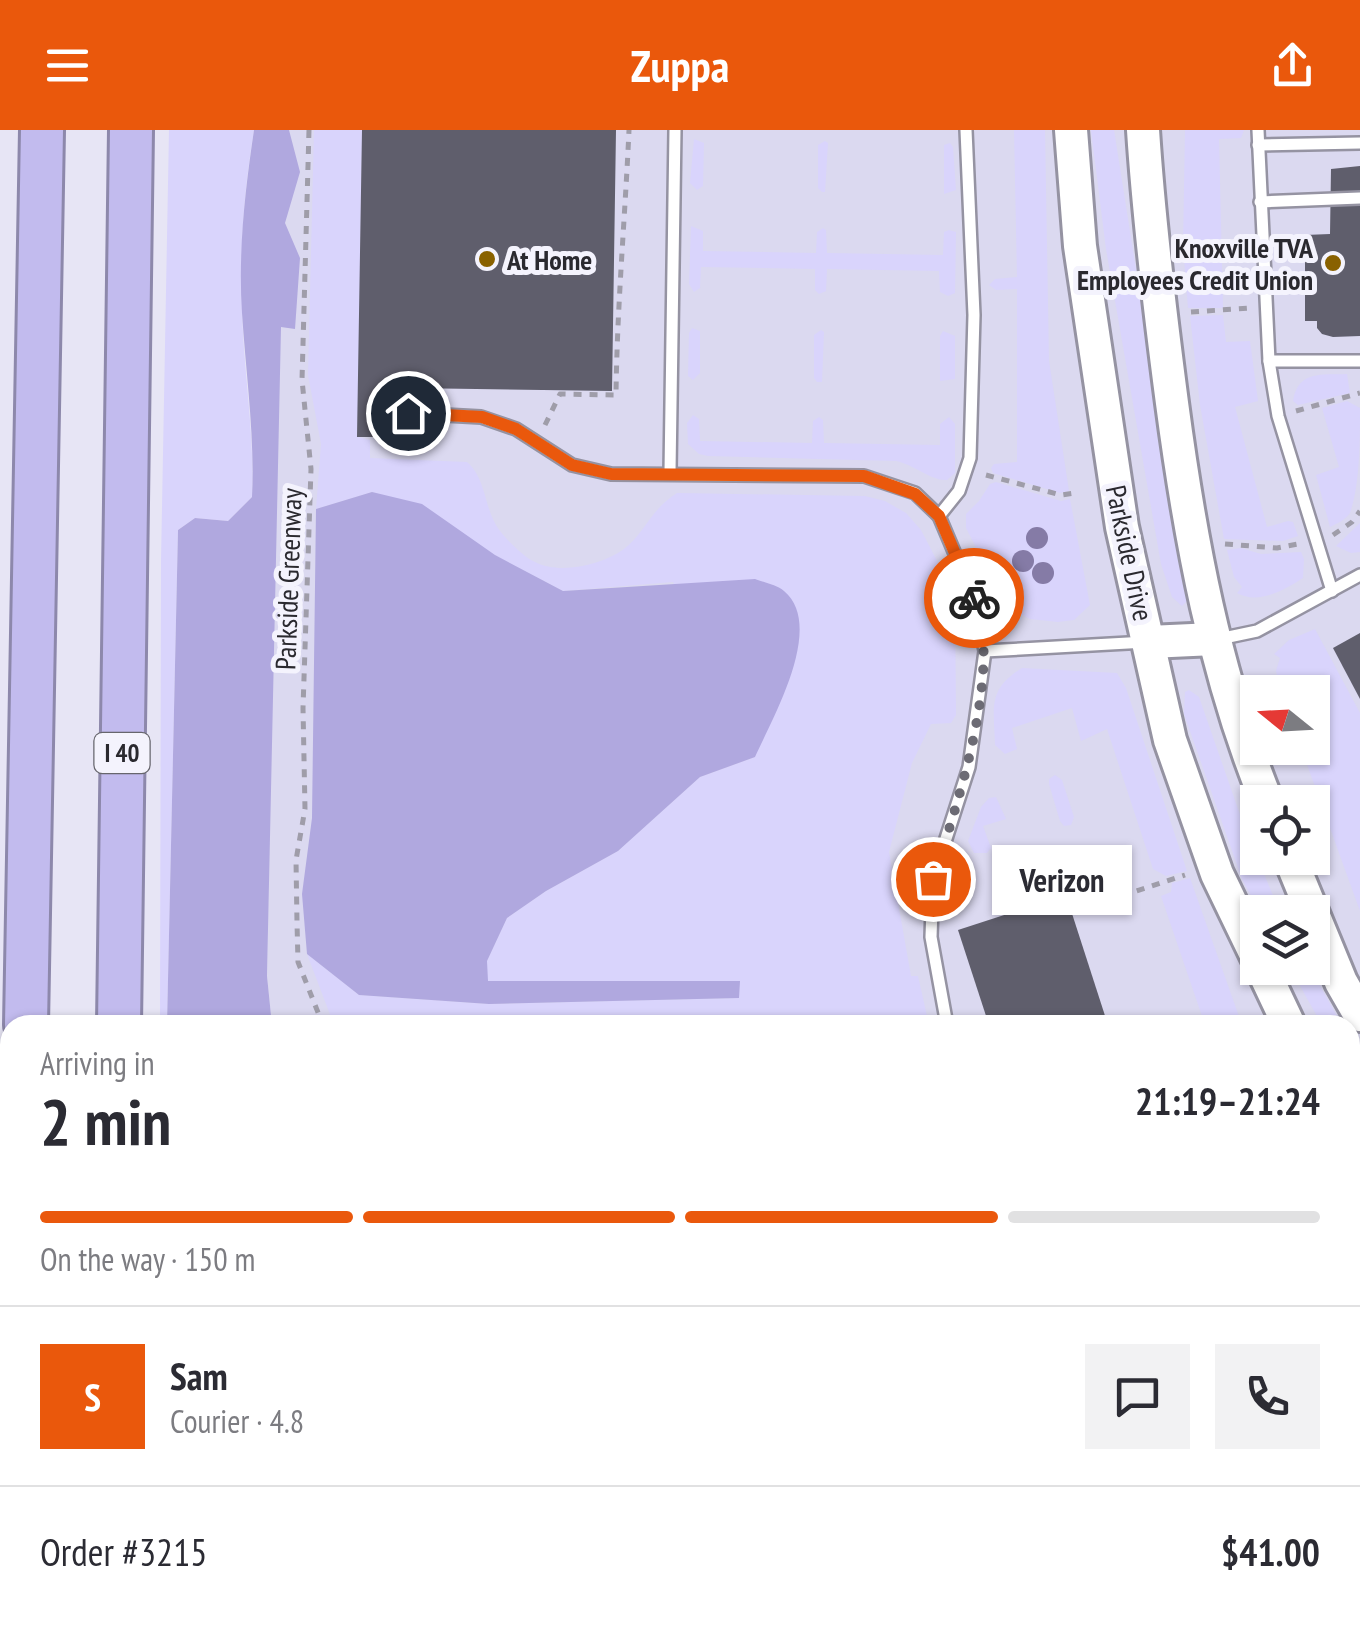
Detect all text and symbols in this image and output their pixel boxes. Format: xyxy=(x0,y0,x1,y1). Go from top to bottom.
text: Zuppa xyxy=(631,36,729,94)
icon: menu xyxy=(40,38,95,93)
icon: share xyxy=(1265,38,1320,93)
place label: Knoxville TVA Employees Credit Union xyxy=(1077,229,1314,298)
place label: At Home xyxy=(506,241,592,278)
marker: At Home xyxy=(476,248,498,270)
marker: Knoxville TVA Employees Credit Union xyxy=(1322,252,1344,274)
pin xyxy=(366,371,451,456)
icon: home xyxy=(381,386,436,441)
street label: Parkside Drive xyxy=(1098,482,1162,624)
street label: Parkside Greenway xyxy=(266,487,310,670)
courier xyxy=(924,548,1024,648)
icon: bike xyxy=(947,571,1002,626)
north arrow xyxy=(1240,675,1330,765)
map controls xyxy=(1240,675,1330,985)
road number: I 40 xyxy=(94,733,150,773)
button: locate xyxy=(1240,785,1330,875)
pin xyxy=(891,837,976,922)
callout: Verizon xyxy=(993,844,1133,914)
icon: bag xyxy=(906,852,961,907)
text: Verizon xyxy=(1020,859,1105,901)
button: layers xyxy=(1240,895,1330,985)
text: Arriving in xyxy=(40,1042,155,1084)
text: 21:19–21:24 xyxy=(1135,1076,1320,1125)
text: 2 min xyxy=(40,1079,171,1163)
text: On the way · 150 m xyxy=(40,1238,255,1280)
button: chat xyxy=(1085,1344,1190,1449)
button: phone xyxy=(1215,1344,1320,1449)
text: Sam xyxy=(170,1351,228,1400)
text: S xyxy=(84,1372,101,1421)
text: Courier · 4.8 xyxy=(170,1400,304,1442)
text: Order #3215 xyxy=(40,1527,207,1576)
text: $41.00 xyxy=(1221,1527,1320,1576)

